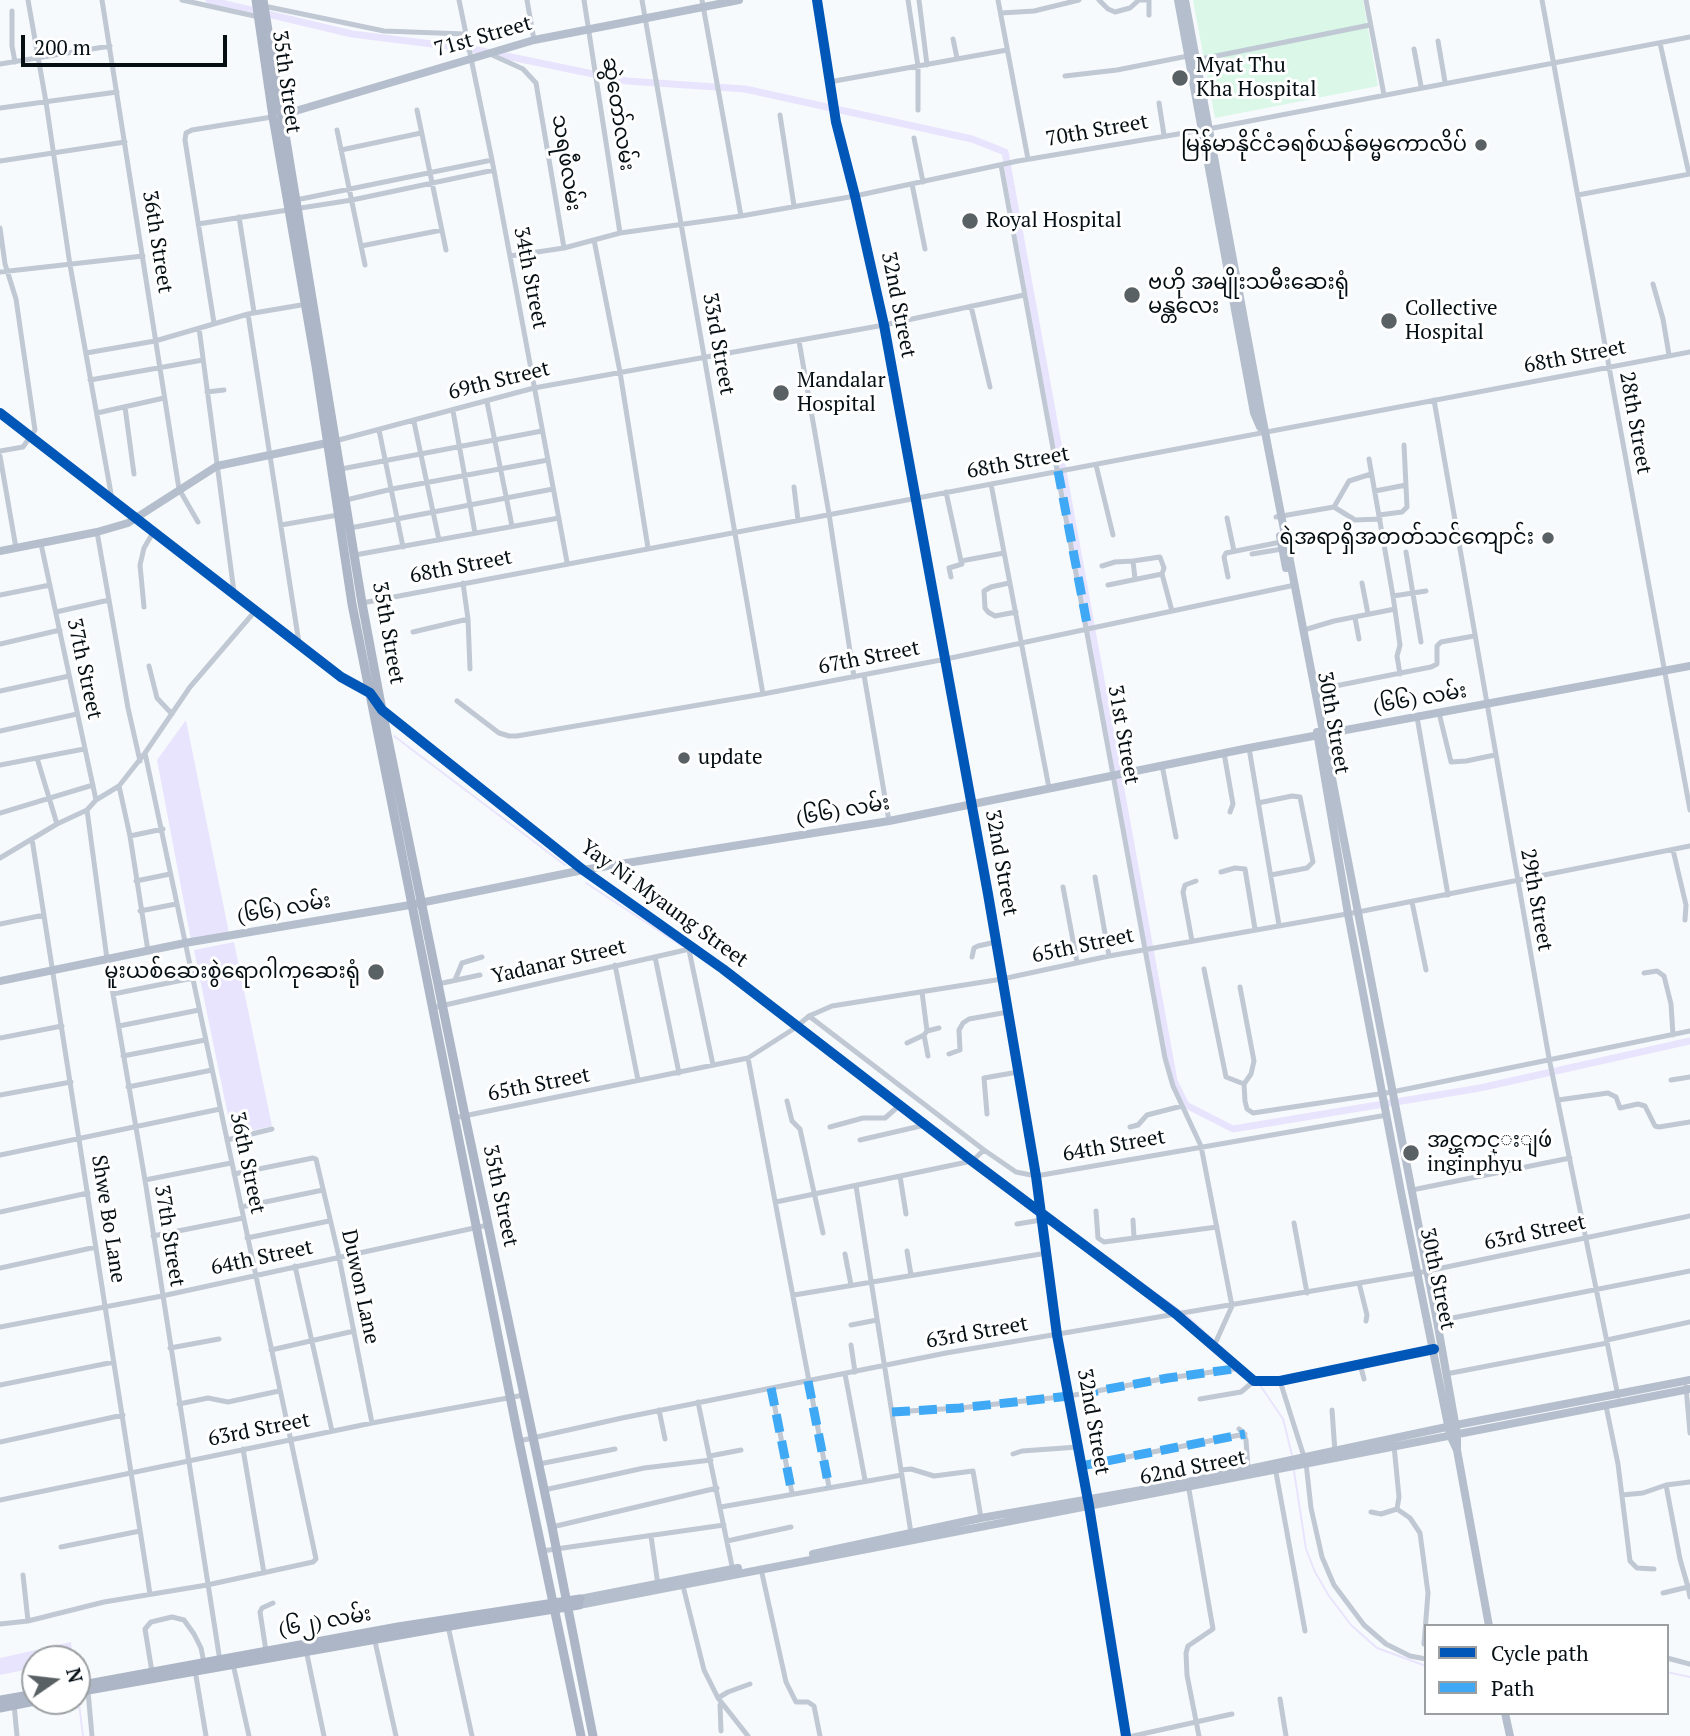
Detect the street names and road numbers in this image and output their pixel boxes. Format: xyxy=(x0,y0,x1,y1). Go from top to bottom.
street label: 71st Street xyxy=(431,11,535,63)
street label: 35th Street xyxy=(266,29,306,135)
street label: ဆွဲတော်လမ်း xyxy=(597,55,639,173)
street label: 70th Street xyxy=(1044,110,1150,152)
street label: သရဖီလမ်း xyxy=(546,113,586,213)
street label: 36th Street xyxy=(136,189,178,295)
street label: 34th Street xyxy=(508,225,552,331)
street label: 32nd Street xyxy=(875,250,921,360)
street label: 33rd Street xyxy=(697,291,739,397)
street label: 68th Street xyxy=(1522,335,1628,379)
street label: 69th Street xyxy=(446,356,552,406)
street label: 28th Street xyxy=(1614,370,1656,476)
street label: 68th Street xyxy=(965,442,1071,484)
street label: 68th Street xyxy=(408,545,514,589)
street label: 35th Street xyxy=(367,580,409,686)
street label: 37th Street xyxy=(61,616,107,722)
street label: 67th Street xyxy=(816,636,922,680)
street label: 30th Street xyxy=(1312,670,1354,776)
street label: (၆၆) လမ်း xyxy=(1371,678,1469,720)
street label: 31st Street xyxy=(1102,683,1144,787)
street label: (၆၆) လမ်း xyxy=(794,790,892,832)
street label: 32nd Street xyxy=(979,808,1023,918)
street label: Yay Ni Myaung Street xyxy=(575,835,753,973)
street label: 29th Street xyxy=(1515,847,1557,953)
street label: (၆၆) လမ်း xyxy=(235,888,333,930)
street label: 65th Street xyxy=(1030,923,1136,969)
street label: Yadanar Street xyxy=(489,934,629,990)
street label: 65th Street xyxy=(486,1063,592,1107)
street label: 36th Street xyxy=(224,1110,270,1216)
street label: 64th Street xyxy=(1061,1125,1167,1167)
street label: 35th Street xyxy=(477,1143,523,1249)
street label: Shwe Bo Lane xyxy=(85,1153,131,1285)
street label: 37th Street xyxy=(149,1183,189,1289)
street label: 63rd Street xyxy=(1482,1210,1588,1256)
street label: 30th Street xyxy=(1414,1226,1460,1332)
street label: Duwon Lane xyxy=(336,1227,384,1347)
street label: 64th Street xyxy=(209,1235,315,1281)
street label: 63rd Street xyxy=(924,1312,1030,1354)
street label: 32nd Street xyxy=(1071,1367,1115,1477)
street label: 63rd Street xyxy=(206,1408,312,1452)
street label: 62nd Street xyxy=(1138,1445,1248,1491)
street label: (၆၂) လမ်း xyxy=(277,1601,373,1643)

